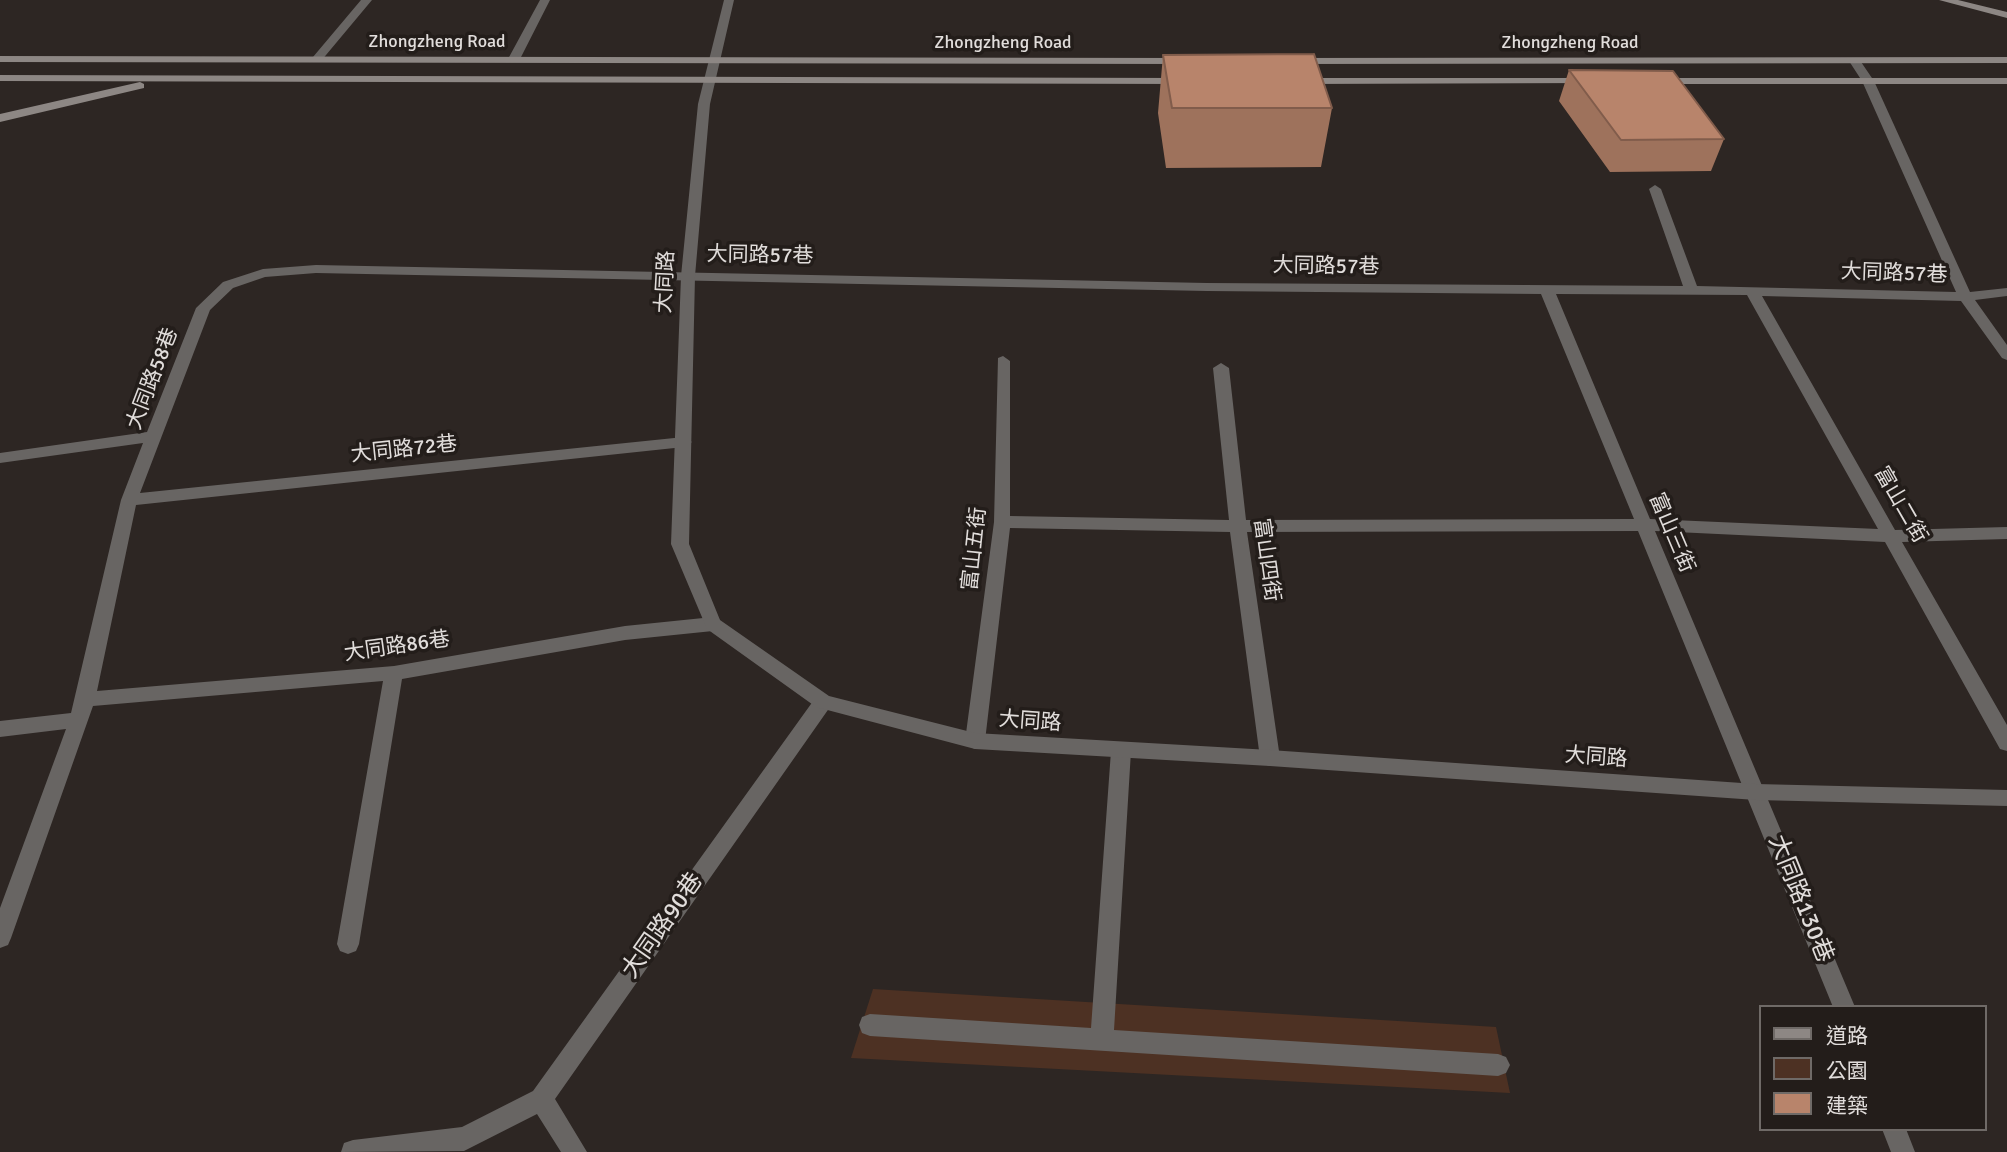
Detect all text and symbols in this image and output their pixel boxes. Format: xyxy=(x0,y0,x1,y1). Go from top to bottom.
street label: Zhongzheng Road xyxy=(368,31,506,53)
street label: Zhongzheng Road xyxy=(934,32,1072,54)
street label: Zhongzheng Road xyxy=(1501,32,1639,54)
street label: 大同路57巷 xyxy=(706,242,814,270)
street label: 大同路 xyxy=(652,250,680,314)
street label: 大同路57巷 xyxy=(1272,253,1380,281)
street label: 大同路57巷 xyxy=(1840,260,1948,288)
street label: 大同路58巷 xyxy=(122,325,184,433)
street label: 大同路72巷 xyxy=(350,432,458,468)
street label: 富山二街 xyxy=(1868,462,1932,548)
street label: 富山三街 xyxy=(1643,489,1699,577)
street label: 富山五街 xyxy=(958,506,992,592)
street label: 富山四街 xyxy=(1248,517,1284,603)
street label: 大同路86巷 xyxy=(342,627,452,667)
street label: 大同路 xyxy=(998,707,1062,737)
street label: 大同路 xyxy=(1564,743,1628,773)
street label: 大同路130巷 xyxy=(1761,831,1839,967)
street label: 大同路90巷 xyxy=(616,868,710,984)
legend xyxy=(1758,1005,1986,1131)
text: 道路 xyxy=(1826,1023,1868,1049)
text: 公園 xyxy=(1826,1058,1868,1084)
text: 建築 xyxy=(1826,1093,1868,1119)

